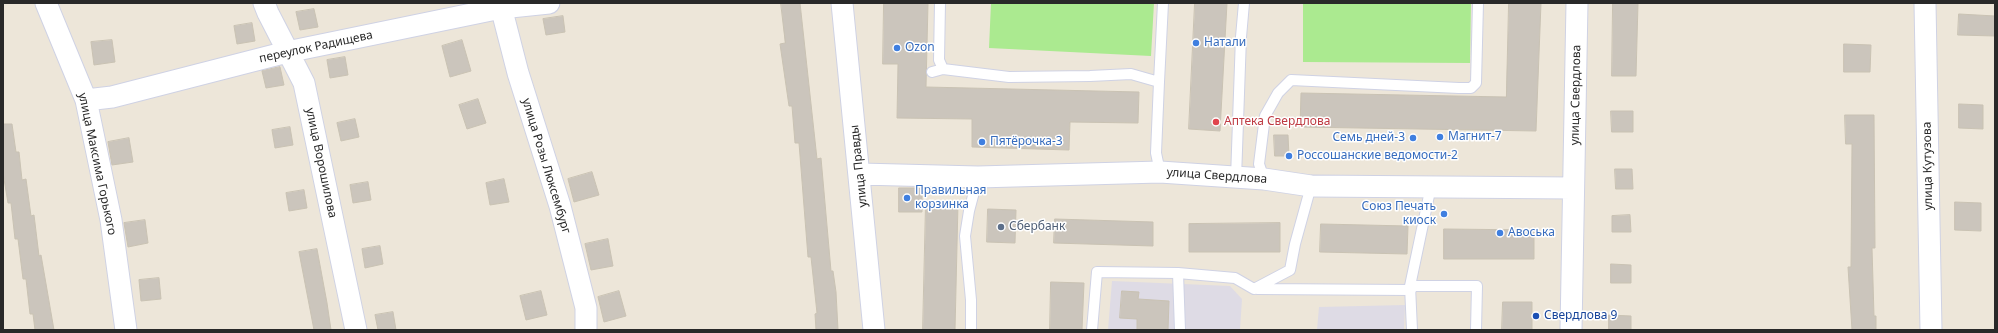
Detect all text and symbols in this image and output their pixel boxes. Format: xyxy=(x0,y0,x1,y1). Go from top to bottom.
street label: переулок Радищева xyxy=(258,28,374,66)
place label: Натали xyxy=(1204,36,1246,50)
marker: Натали xyxy=(1191,38,1201,48)
place label: Ozon xyxy=(905,41,935,55)
marker: Ozon xyxy=(892,43,902,53)
street label: улица Свердлова xyxy=(1568,45,1584,145)
street label: улица Максима Горького xyxy=(75,91,119,237)
street label: улица Розы Люксембург xyxy=(519,97,573,235)
street label: улица Ворошилова xyxy=(302,107,340,219)
place label: Аптека Свердлова xyxy=(1224,115,1330,129)
marker: Аптека Свердлова xyxy=(1211,117,1221,127)
street label: улица Кутузова xyxy=(1920,122,1936,210)
street label: улица Правды xyxy=(847,124,871,208)
place label: Магнит-7 xyxy=(1448,130,1502,144)
place label: Семь дней-3 xyxy=(1332,131,1405,145)
marker: Магнит-7 xyxy=(1435,132,1445,142)
marker: Семь дней-3 xyxy=(1408,133,1418,143)
place label: Пятёрочка-3 xyxy=(990,135,1063,149)
marker: Пятёрочка-3 xyxy=(977,137,987,147)
place label: Россошанские ведомости-2 xyxy=(1297,149,1458,163)
marker: Россошанские ведомости-2 xyxy=(1284,151,1294,161)
street label: улица Свердлова xyxy=(1166,165,1268,187)
place label: Правильная корзинка xyxy=(915,184,987,212)
marker: Правильная корзинка xyxy=(902,193,912,203)
place label: Союз Печать киоск xyxy=(1362,200,1436,228)
marker: Союз Печать киоск xyxy=(1439,209,1449,219)
place label: Сбербанк xyxy=(1009,220,1065,234)
marker: Сбербанк xyxy=(996,222,1006,232)
place label: Авоська xyxy=(1508,226,1555,240)
marker: Авоська xyxy=(1495,228,1505,238)
place label: Свердлова 9 xyxy=(1544,309,1617,323)
marker: Свердлова 9 xyxy=(1531,311,1541,321)

